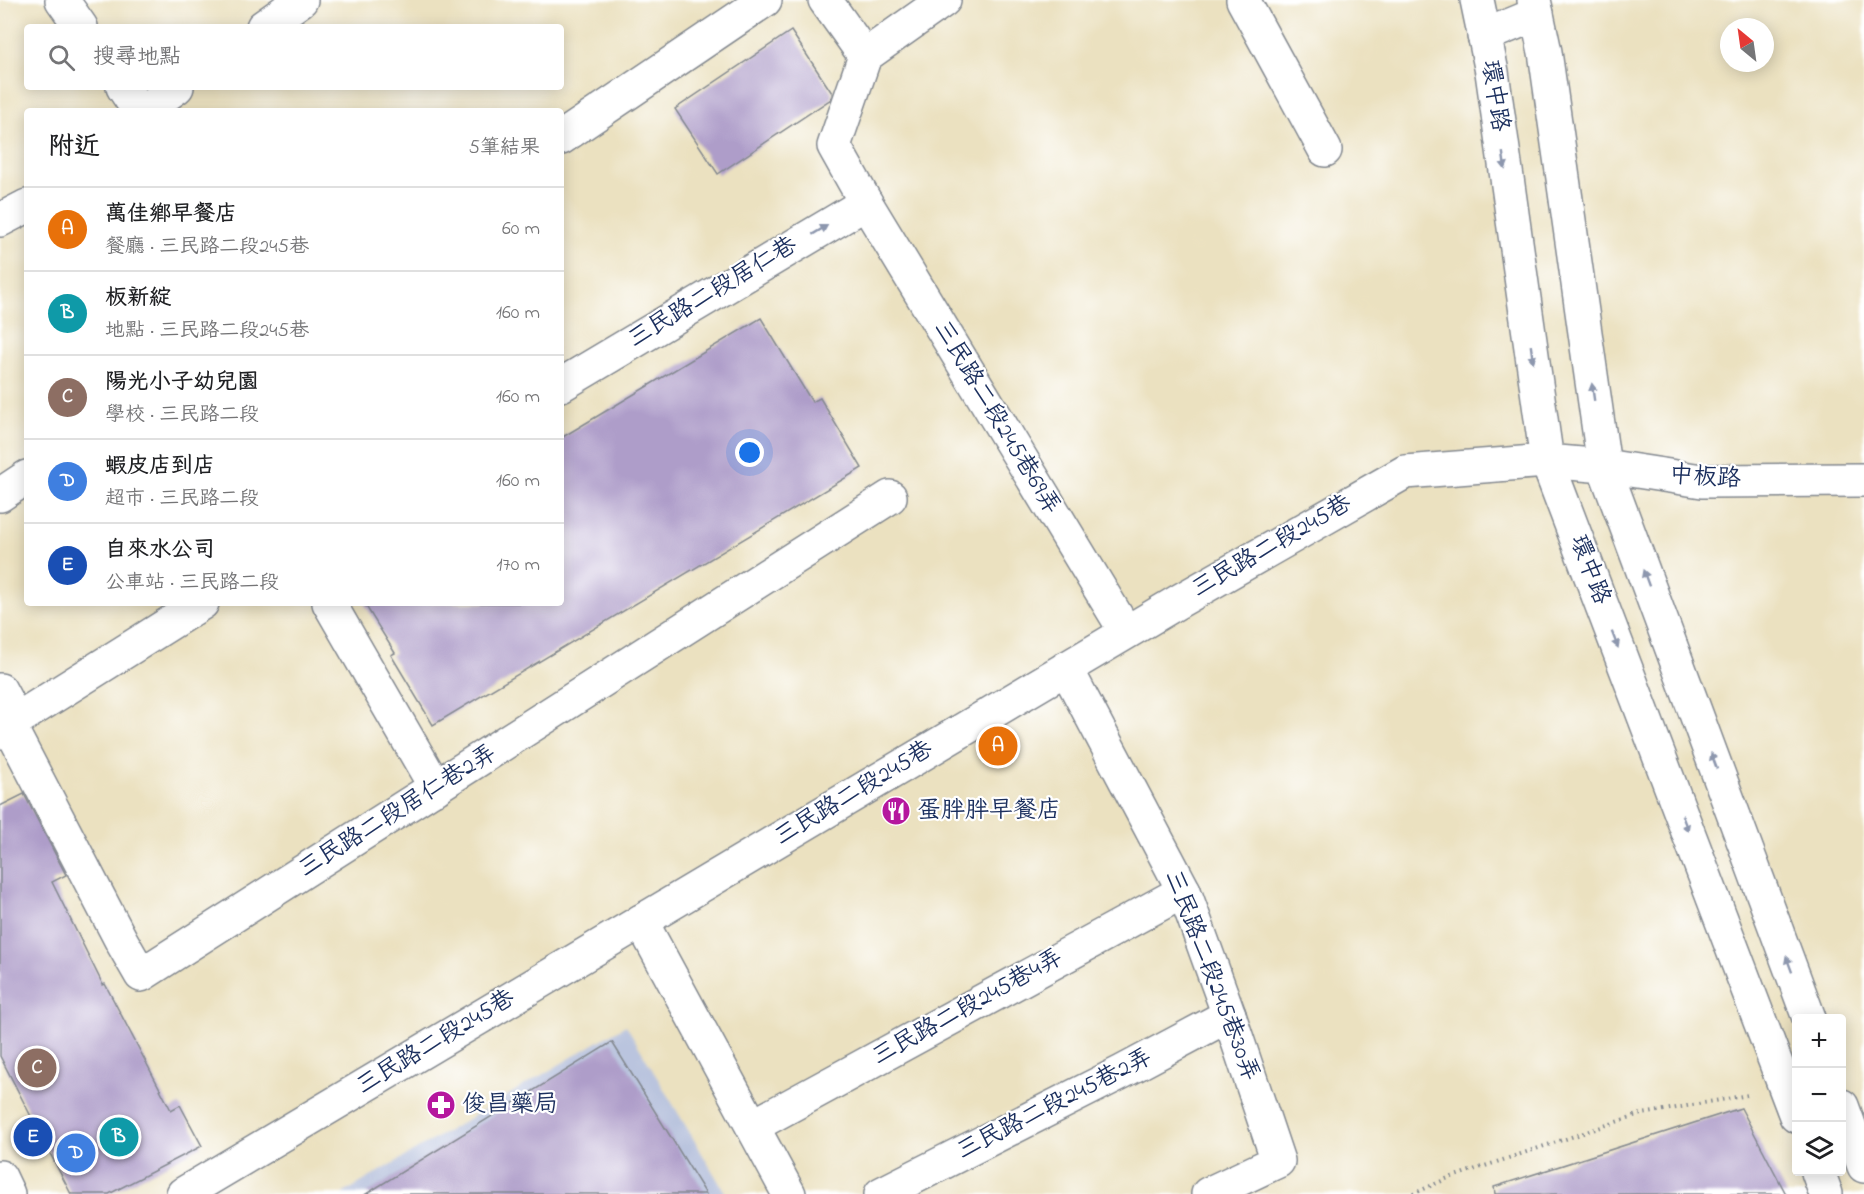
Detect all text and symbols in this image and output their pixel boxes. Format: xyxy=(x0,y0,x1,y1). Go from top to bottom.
north arrow xyxy=(1720,18,1774,72)
search box xyxy=(24,24,564,90)
icon: search xyxy=(45,41,78,74)
text: 搜尋地點 xyxy=(93,42,181,74)
street label: 環中路 xyxy=(1471,58,1517,134)
text: 附近 xyxy=(48,129,100,167)
text: 5筆結果 xyxy=(469,134,540,163)
one-way arrow xyxy=(1500,152,1509,171)
text: 萬佳鄉早餐店 xyxy=(105,199,237,231)
text: A xyxy=(61,215,74,244)
text: 60 m xyxy=(502,215,540,244)
one-way arrow xyxy=(812,224,828,235)
street label: 三民路二段居仁巷 xyxy=(622,229,804,357)
text: 餐廳 · 三民路二段245巷 xyxy=(105,233,309,262)
text: 板新綻 xyxy=(105,283,171,315)
text: B xyxy=(61,299,74,328)
text: 160 m xyxy=(496,299,540,328)
street label: 三民路二段245巷69弄 xyxy=(924,314,1068,522)
text: 地點 · 三民路二段245巷 xyxy=(105,317,309,346)
one-way arrow xyxy=(1527,345,1536,364)
text: 陽光小子幼兒園 xyxy=(105,367,259,399)
one-way arrow xyxy=(1589,382,1598,401)
text: C xyxy=(62,383,73,412)
text: 160 m xyxy=(496,383,540,412)
text: 學校 · 三民路二段 xyxy=(105,401,259,430)
your location xyxy=(735,438,764,467)
text: 蝦皮店到店 xyxy=(105,451,215,483)
street label: 中板路 xyxy=(1668,458,1742,498)
text: D xyxy=(60,467,75,496)
text: 160 m xyxy=(496,467,540,496)
text: 超市 · 三民路二段 xyxy=(105,485,259,514)
street label: 三民路二段245巷 xyxy=(1186,487,1358,607)
street label: 環中路 xyxy=(1560,530,1618,610)
text: 自來水公司 xyxy=(105,535,215,567)
text: E xyxy=(61,551,74,580)
text: 170 m xyxy=(496,551,540,580)
text: 公車站 · 三民路二段 xyxy=(105,569,279,598)
one-way arrow xyxy=(1640,569,1650,587)
one-way arrow xyxy=(1611,632,1621,650)
pin: A xyxy=(978,724,1018,768)
street label: 三民路二段245巷 xyxy=(768,733,940,855)
street label: 三民路二段居仁巷2弄 xyxy=(292,737,504,887)
one-way arrow xyxy=(1708,752,1718,770)
place label: 蛋胖胖早餐店 xyxy=(917,794,1061,829)
restaurant icon: 蛋胖胖早餐店 xyxy=(880,795,912,827)
one-way arrow xyxy=(1680,814,1690,832)
street label: 三民路二段245巷30弄 xyxy=(1155,865,1267,1087)
street label: 三民路二段245巷4弄 xyxy=(866,941,1070,1075)
one-way arrow xyxy=(1784,954,1794,972)
street label: 三民路二段245巷 xyxy=(350,982,522,1104)
map controls xyxy=(1792,1014,1846,1176)
button: + xyxy=(1792,1014,1846,1068)
street label: 三民路二段245巷2弄 xyxy=(951,1040,1159,1170)
pin: C xyxy=(18,1046,57,1090)
button: − xyxy=(1792,1068,1846,1122)
place label: 俊昌藥局 xyxy=(462,1088,558,1123)
pharmacy icon: 俊昌藥局 xyxy=(425,1089,457,1121)
pin: E xyxy=(14,1114,52,1160)
pin: B xyxy=(100,1114,138,1160)
button: layers xyxy=(1792,1122,1846,1176)
pin: D xyxy=(56,1130,96,1176)

